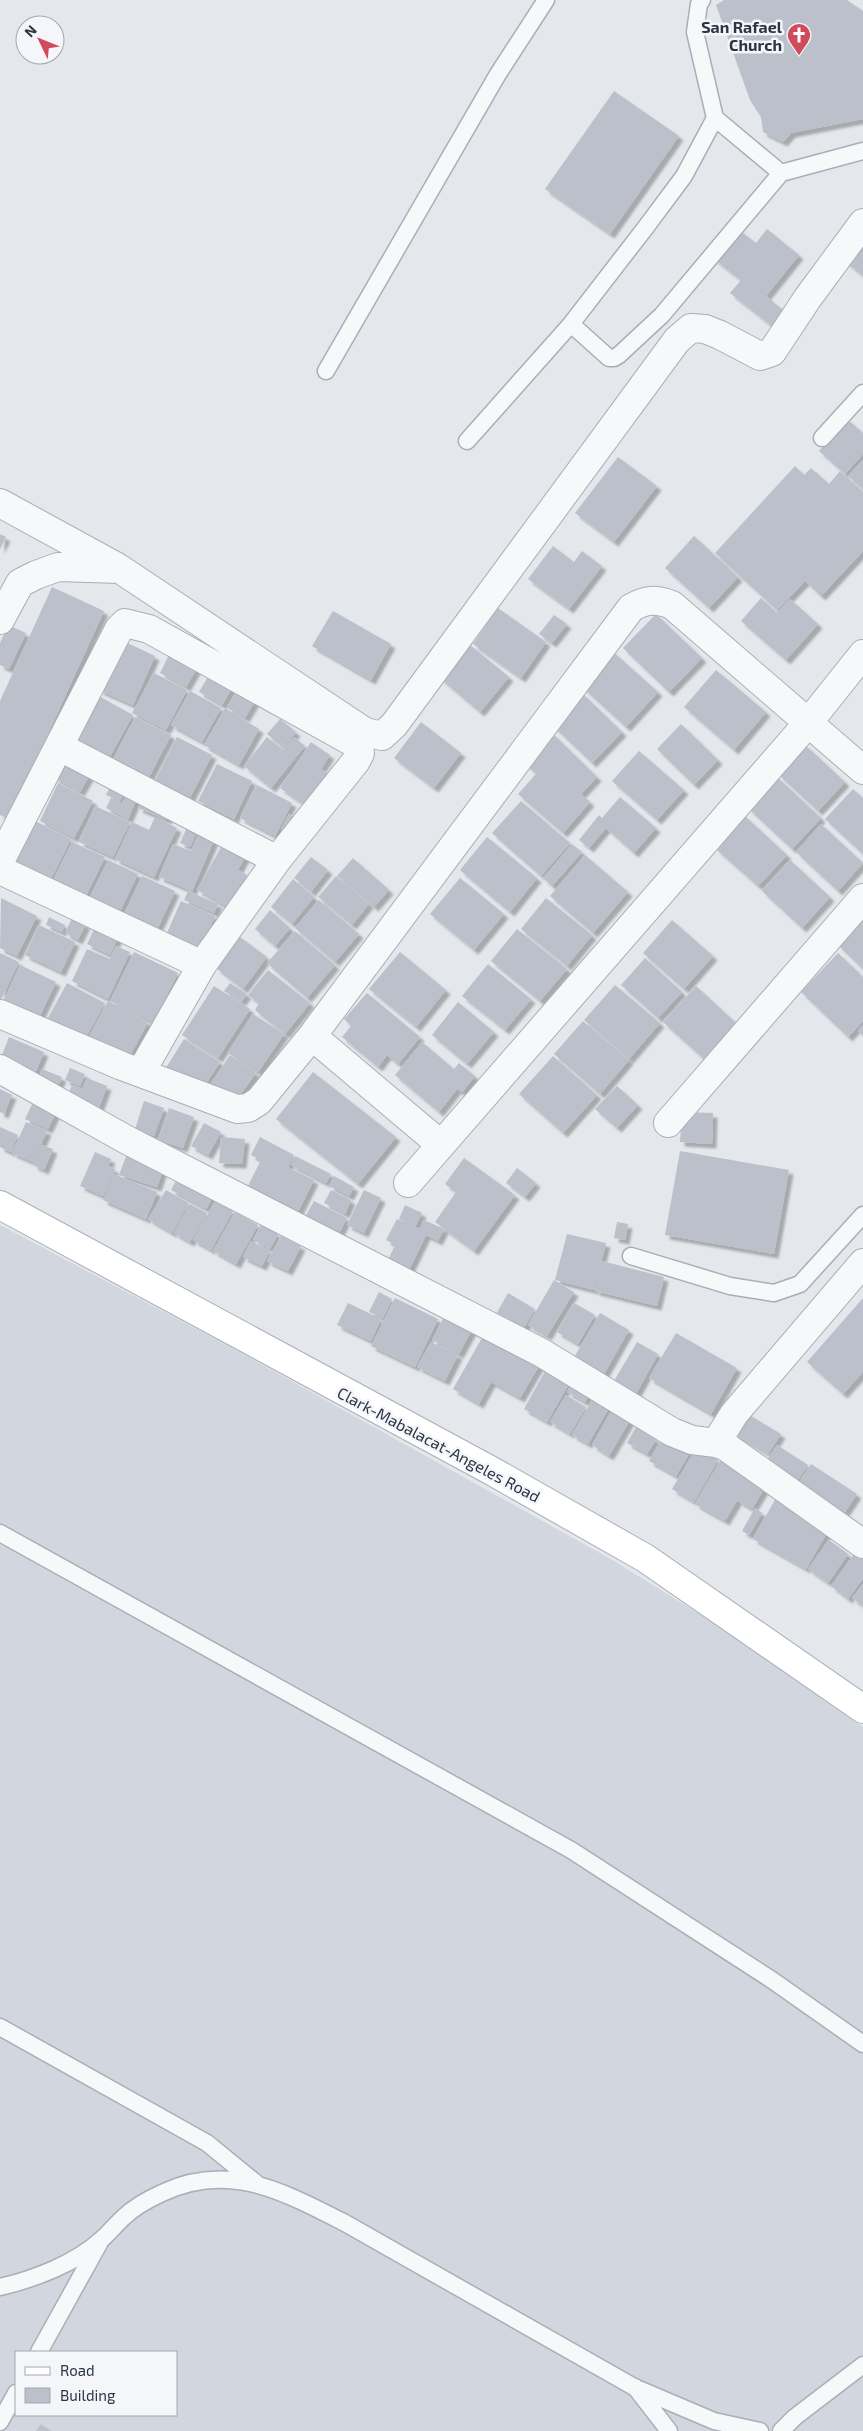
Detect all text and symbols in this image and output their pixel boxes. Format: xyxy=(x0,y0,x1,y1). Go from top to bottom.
north arrow xyxy=(15,15,65,65)
place label: San Rafael Church xyxy=(701,17,783,54)
text: N xyxy=(20,21,40,40)
church icon: San Rafael Church xyxy=(786,22,812,56)
street label: Clark-Mabalacat-Angeles Road xyxy=(334,1382,544,1506)
legend xyxy=(15,2351,178,2416)
text: Road xyxy=(60,2361,95,2379)
text: Building xyxy=(60,2386,116,2404)

